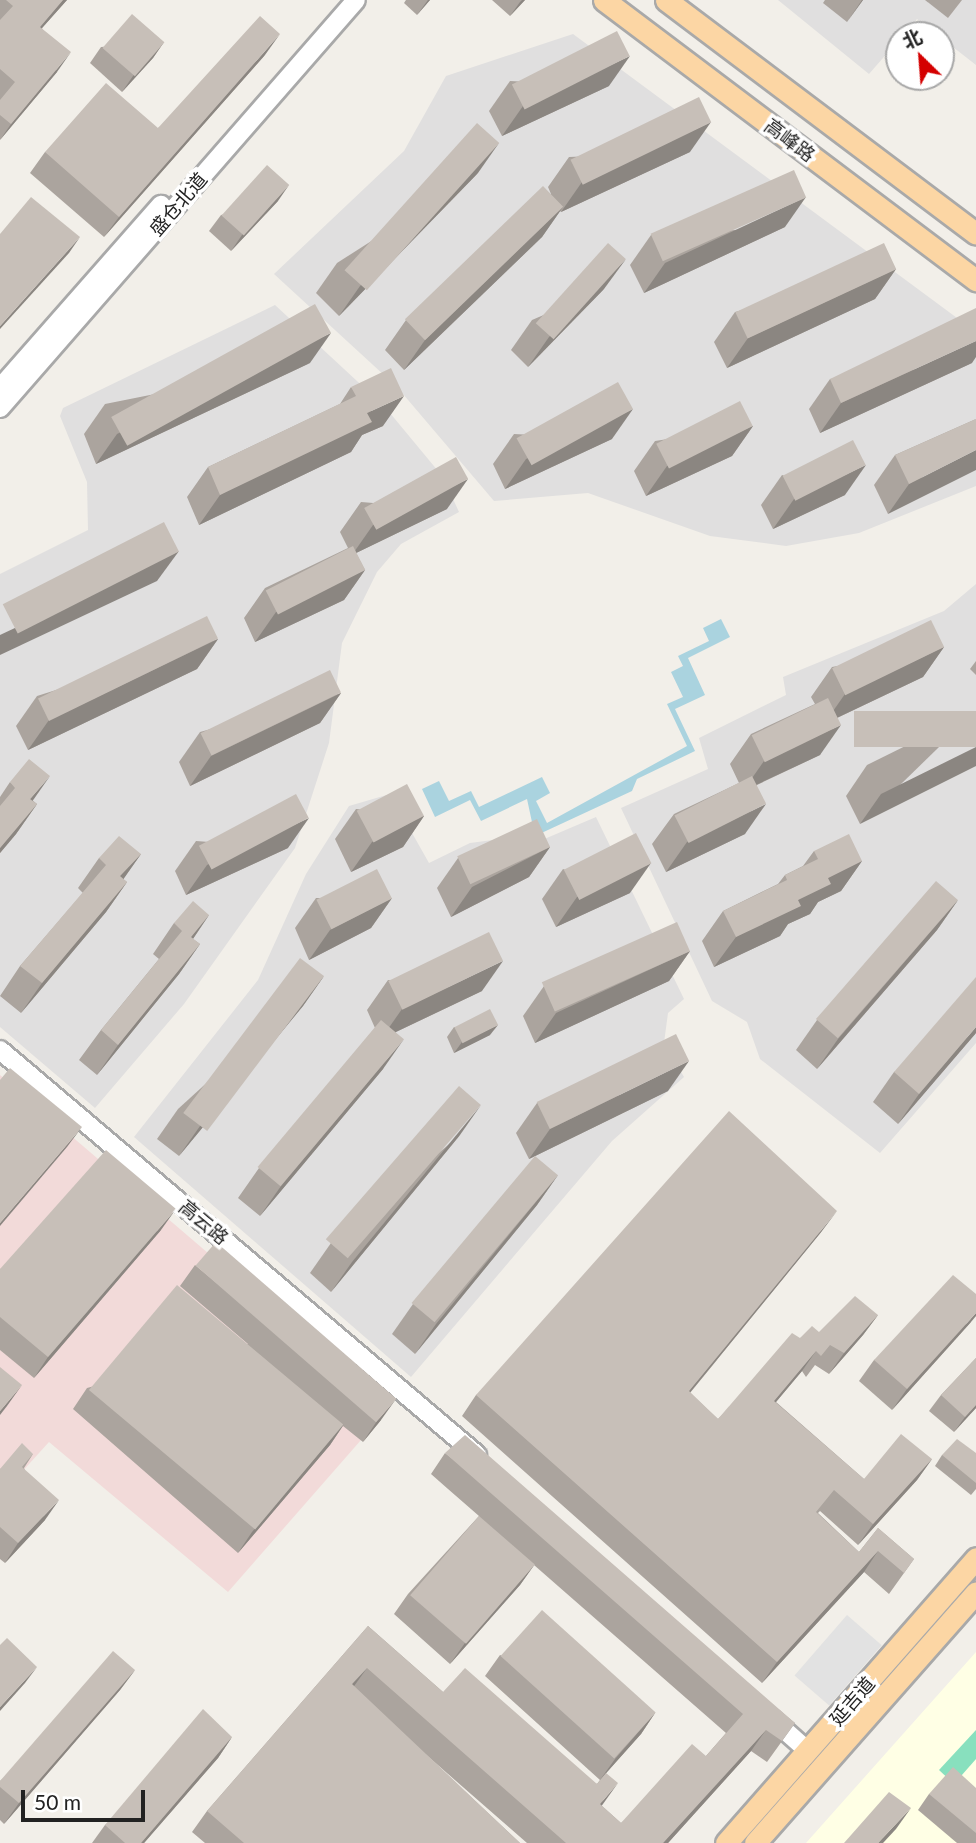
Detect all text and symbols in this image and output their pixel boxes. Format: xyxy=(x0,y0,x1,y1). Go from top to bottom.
north arrow xyxy=(885,21,955,91)
text: 北 xyxy=(898,24,925,53)
street label: 高峰路 xyxy=(760,114,820,166)
street label: 盛仓北道 xyxy=(144,168,212,240)
street label: 高云路 xyxy=(175,1195,233,1249)
street label: 延吉道 xyxy=(825,1672,879,1730)
scale bar xyxy=(24,1776,149,1820)
text: 50 m xyxy=(34,1789,81,1814)

